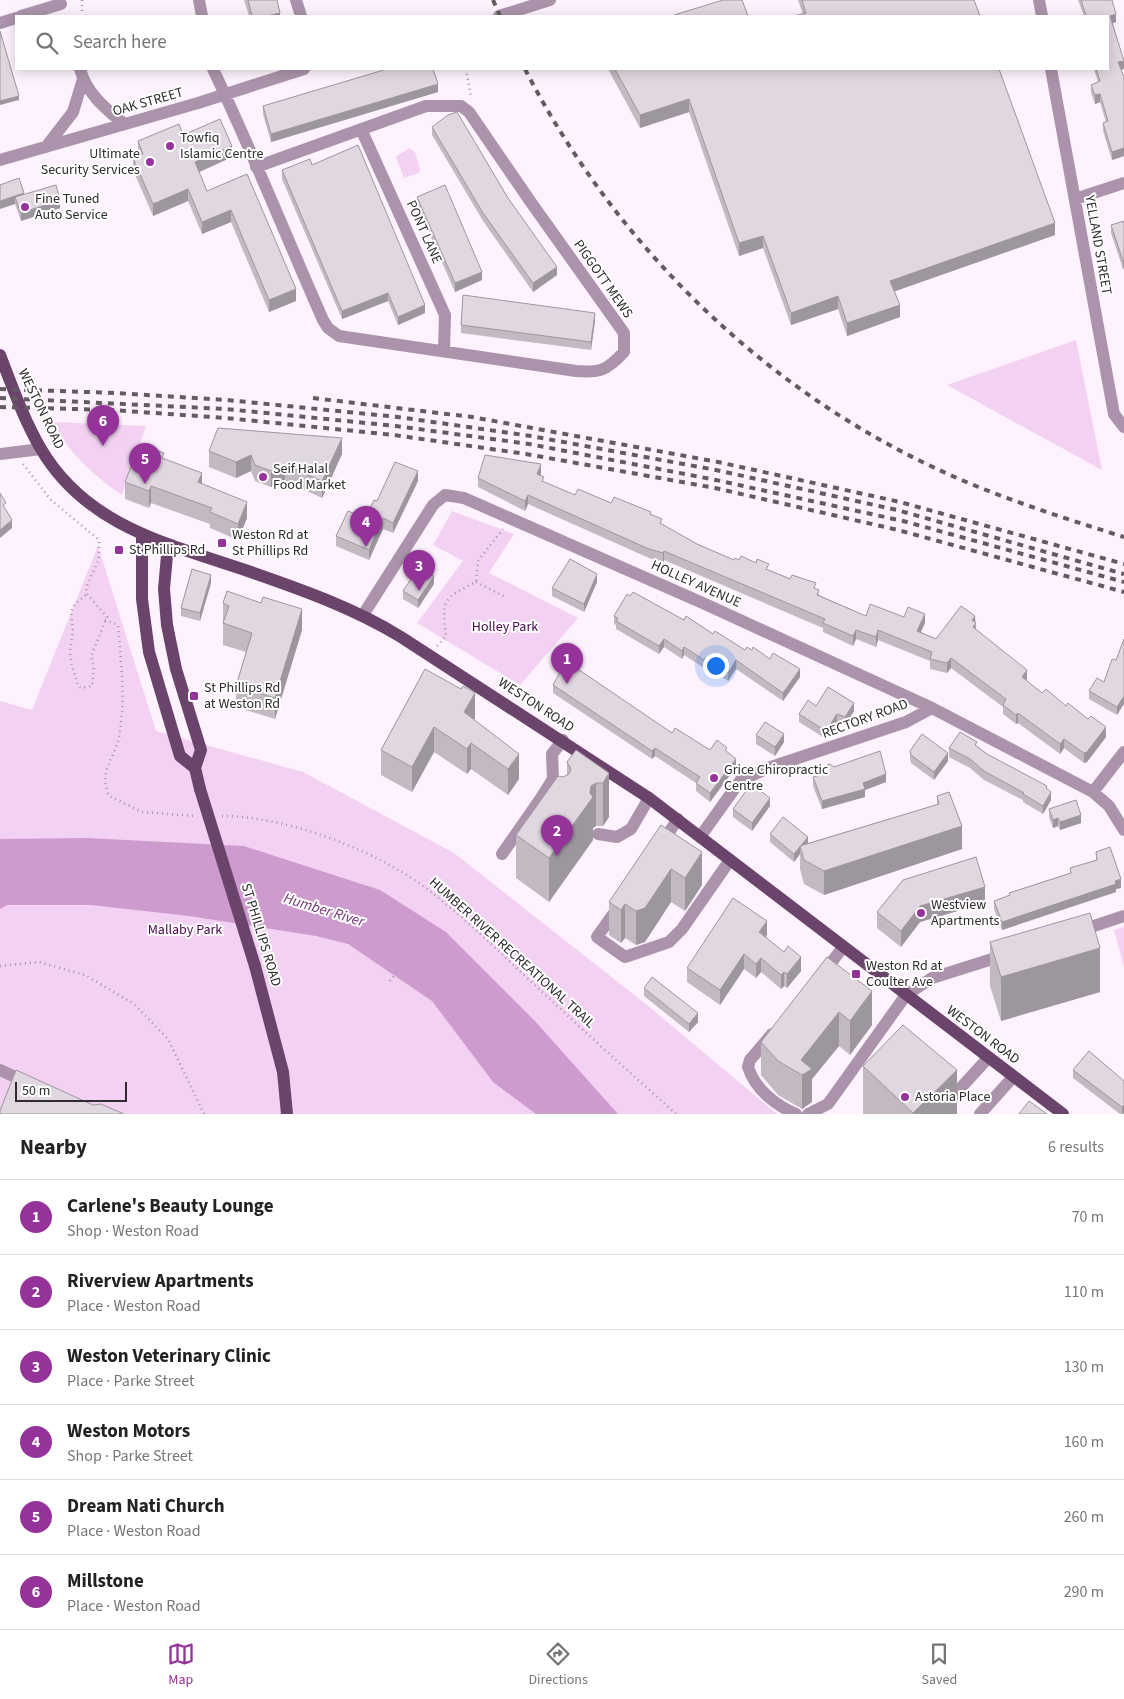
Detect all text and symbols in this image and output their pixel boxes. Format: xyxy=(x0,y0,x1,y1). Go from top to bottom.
search box xyxy=(15,15,1109,70)
icon: search xyxy=(33,29,61,57)
text: Search here xyxy=(73,29,167,56)
street label: OAK STREET xyxy=(110,82,186,122)
place label: Towfiq Islamic Centre xyxy=(180,128,263,164)
marker: Towfiq Islamic Centre xyxy=(164,140,176,152)
place label: Ultimate Security Services xyxy=(41,144,140,180)
marker: Ultimate Security Services xyxy=(144,156,156,168)
place label: Fine Tuned Auto Service xyxy=(35,189,108,225)
street label: YELLAND STREET xyxy=(1079,193,1117,297)
street label: PONT LANE xyxy=(401,197,447,267)
marker: Fine Tuned Auto Service xyxy=(19,201,31,213)
street label: PIGGOTT MEWS xyxy=(569,236,637,322)
street label: WESTON ROAD xyxy=(13,365,69,453)
pin: 6 xyxy=(87,405,119,446)
pin: 5 xyxy=(129,443,161,484)
place label: Seif Halal Food Market xyxy=(273,459,346,495)
marker: Seif Halal Food Market xyxy=(257,471,269,483)
pin: 4 xyxy=(350,506,382,547)
place label: Weston Rd at St Phillips Rd xyxy=(232,525,308,561)
marker: Weston Rd at St Phillips Rd xyxy=(216,537,228,549)
place label: St Phillips Rd xyxy=(129,540,205,560)
marker: St Phillips Rd xyxy=(113,544,125,556)
pin: 3 xyxy=(403,550,435,591)
street label: HOLLEY AVENUE xyxy=(648,555,744,613)
park label: Holley Park xyxy=(472,617,538,637)
pin: 1 xyxy=(551,643,583,684)
your location xyxy=(703,653,729,679)
street label: WESTON ROAD xyxy=(494,673,578,737)
place label: St Phillips Rd at Weston Rd xyxy=(204,678,280,714)
marker: St Phillips Rd at Weston Rd xyxy=(188,690,200,702)
street label: RECTORY ROAD xyxy=(819,694,911,744)
place label: Grice Chiropractic Centre xyxy=(724,760,829,796)
marker: Grice Chiropractic Centre xyxy=(708,772,720,784)
pin: 2 xyxy=(541,815,573,856)
street label: HUMBER RIVER RECREATIONAL TRAIL xyxy=(424,873,600,1033)
street label: ST PHILLIPS ROAD xyxy=(236,881,286,989)
water label: Humber River xyxy=(281,888,368,932)
place label: Westview Apartments xyxy=(931,895,1000,931)
marker: Westview Apartments xyxy=(915,907,927,919)
park label: Mallaby Park xyxy=(148,920,222,940)
place label: Weston Rd at Coulter Ave xyxy=(866,956,942,992)
marker: Weston Rd at Coulter Ave xyxy=(850,968,862,980)
street label: WESTON ROAD xyxy=(942,1001,1024,1069)
scale bar xyxy=(15,1079,128,1102)
text: 50 m xyxy=(22,1081,50,1101)
place label: Astoria Place xyxy=(915,1087,990,1107)
marker: Astoria Place xyxy=(899,1091,911,1103)
text: Nearby xyxy=(20,1132,87,1162)
text: 6 results xyxy=(1048,1136,1104,1158)
text: Carlene's Beauty Lounge xyxy=(67,1193,274,1220)
text: 1 xyxy=(32,1206,40,1228)
text: 70 m xyxy=(1072,1206,1104,1228)
text: Shop · Weston Road xyxy=(67,1220,199,1242)
text: Riverview Apartments xyxy=(67,1268,254,1295)
text: 2 xyxy=(32,1281,40,1303)
text: 110 m xyxy=(1064,1281,1104,1303)
text: Place · Weston Road xyxy=(67,1295,201,1317)
text: Weston Veterinary Clinic xyxy=(67,1343,271,1370)
text: 3 xyxy=(32,1356,40,1378)
text: 130 m xyxy=(1064,1356,1104,1378)
text: Place · Parke Street xyxy=(67,1370,194,1392)
text: Weston Motors xyxy=(67,1418,190,1445)
text: 4 xyxy=(32,1431,40,1453)
text: 160 m xyxy=(1064,1431,1104,1453)
text: Shop · Parke Street xyxy=(67,1445,193,1467)
text: Dream Nati Church xyxy=(67,1493,225,1520)
text: 5 xyxy=(32,1506,40,1528)
text: 260 m xyxy=(1064,1506,1104,1528)
text: Place · Weston Road xyxy=(67,1520,201,1542)
text: Millstone xyxy=(67,1568,144,1595)
text: 6 xyxy=(32,1581,40,1603)
text: 290 m xyxy=(1064,1581,1104,1603)
text: Place · Weston Road xyxy=(67,1595,201,1617)
tab: Map xyxy=(167,1640,195,1690)
tab: Directions xyxy=(529,1640,588,1690)
tab: Saved xyxy=(921,1640,957,1690)

